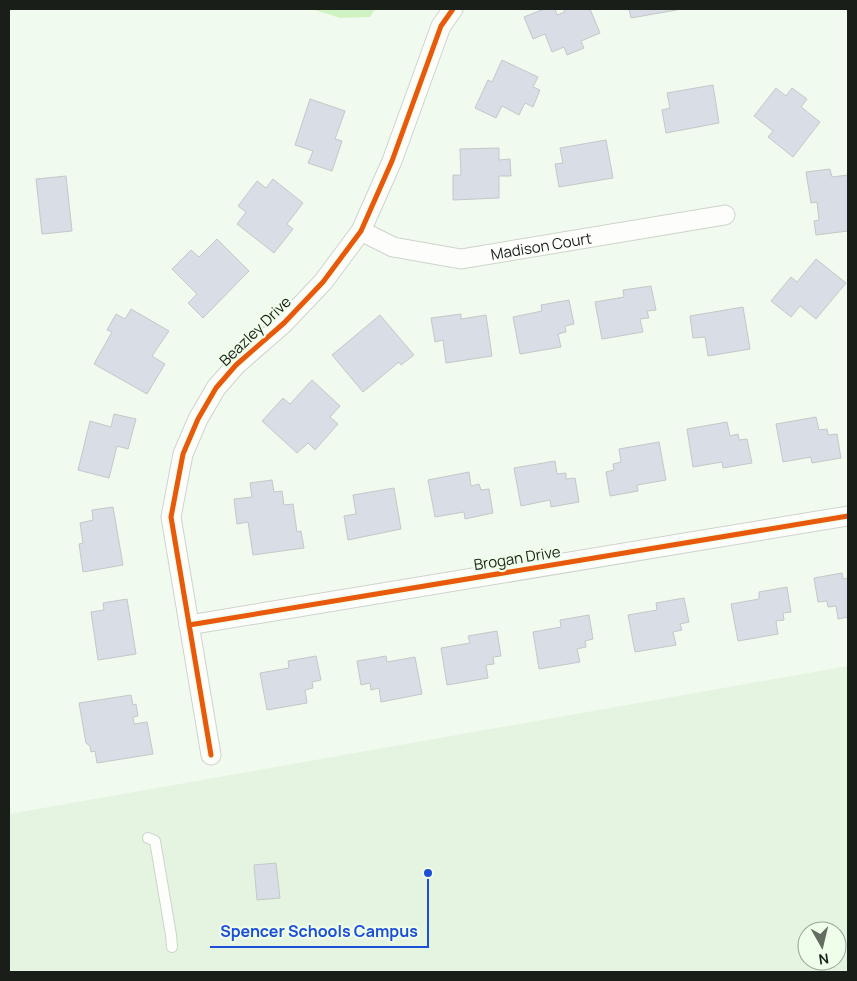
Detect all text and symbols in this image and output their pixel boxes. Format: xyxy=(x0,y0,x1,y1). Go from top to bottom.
street label: Madison Court xyxy=(489,227,593,264)
street label: Beazley Drive xyxy=(215,291,296,371)
street label: Brogan Drive xyxy=(472,541,562,575)
callout: Spencer Schools Campus xyxy=(210,916,428,947)
text: Spencer Schools Campus xyxy=(220,920,418,942)
north arrow xyxy=(797,921,847,971)
text: N xyxy=(818,949,830,969)

